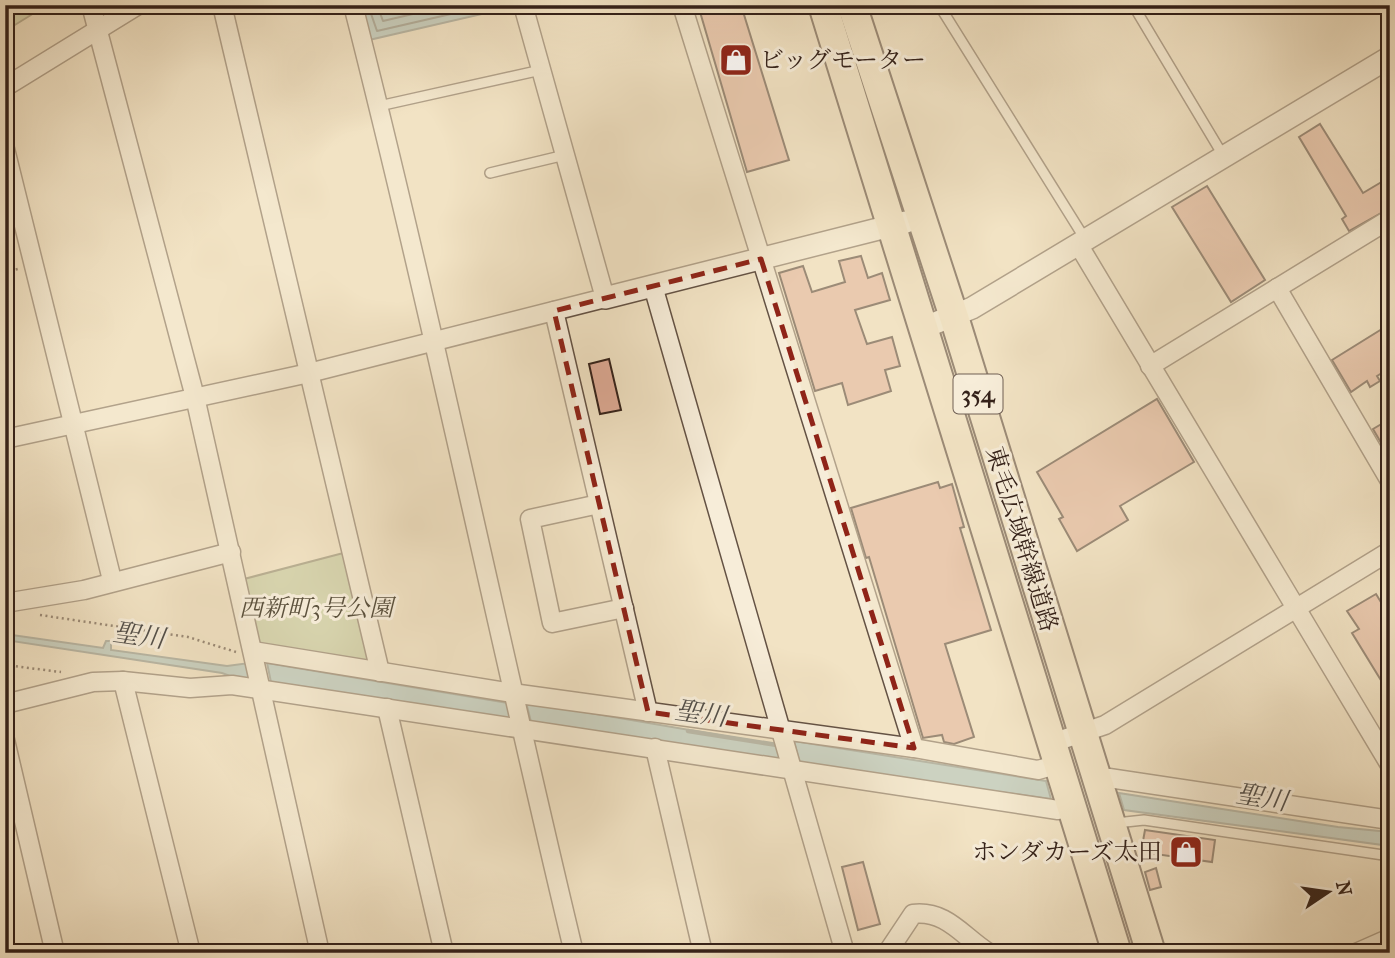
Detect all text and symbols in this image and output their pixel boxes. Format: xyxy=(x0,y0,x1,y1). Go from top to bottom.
shop icon: ビッグモーター xyxy=(717,41,755,79)
place label: ビッグモーター xyxy=(760,46,926,74)
road number: 354 xyxy=(954,374,1002,414)
street label: 東毛広域幹線道路 xyxy=(981,443,1063,635)
park label: 西新町3号公園 xyxy=(239,594,397,622)
water label: 聖川 xyxy=(111,617,170,655)
water label: 聖川 xyxy=(673,695,732,733)
water label: 聖川 xyxy=(1234,778,1293,817)
shop icon: ホンダカーズ太田 xyxy=(1167,833,1205,871)
place label: ホンダカーズ太田 xyxy=(972,838,1162,866)
north arrow xyxy=(1294,856,1364,926)
text: N xyxy=(1331,879,1356,898)

